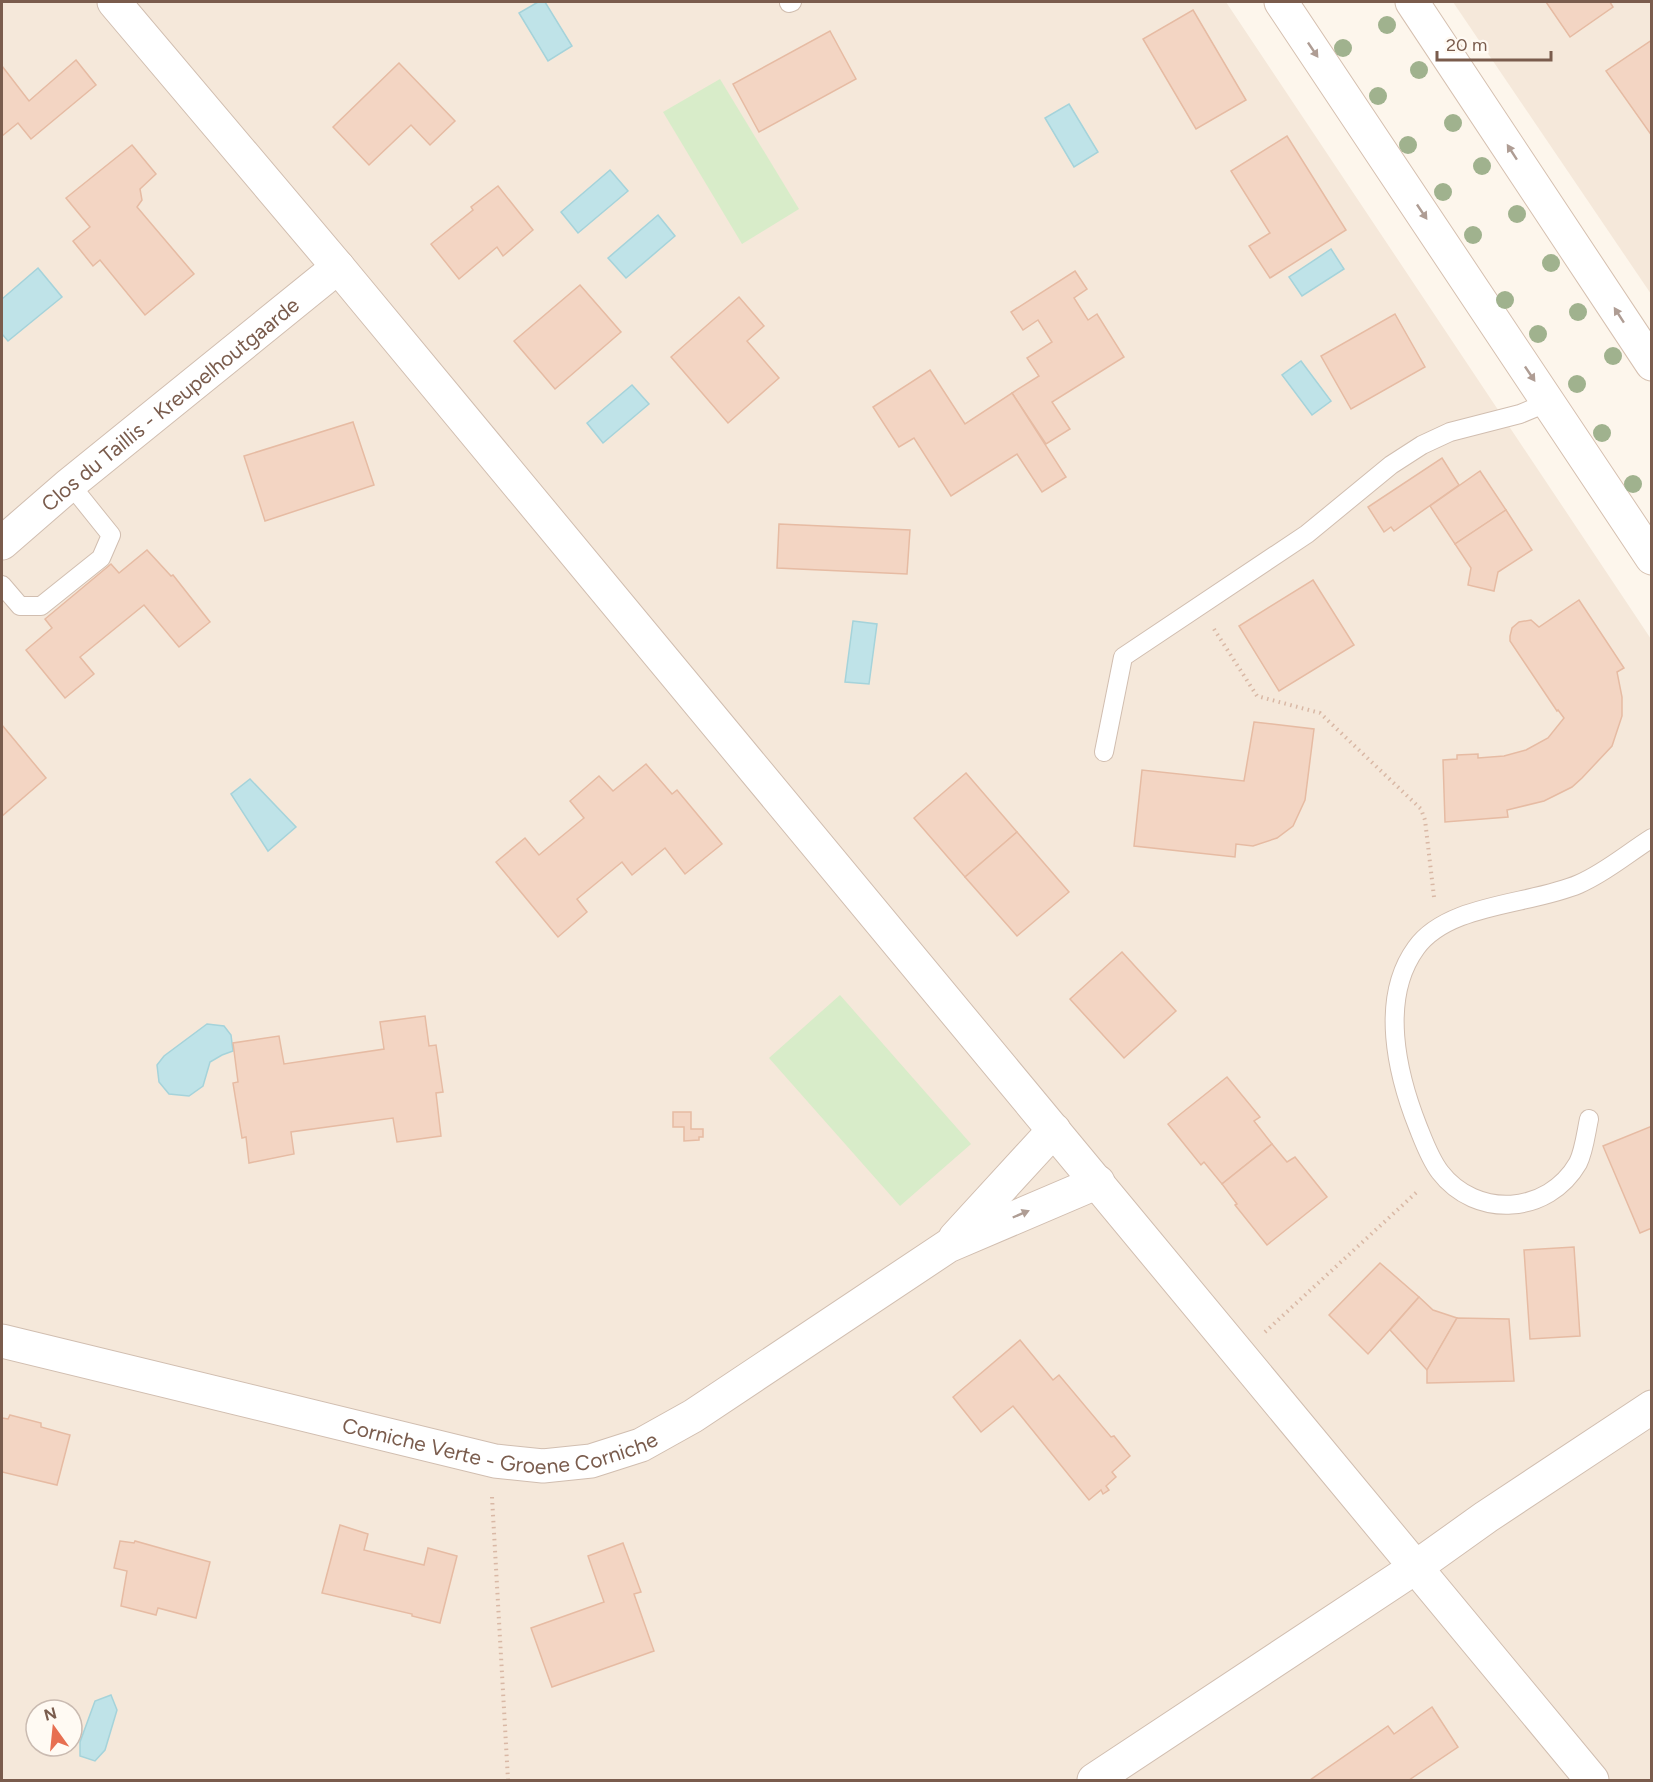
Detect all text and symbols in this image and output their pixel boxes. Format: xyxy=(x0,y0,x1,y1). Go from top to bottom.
scale bar xyxy=(1437,24,1551,62)
text: 20 m xyxy=(1446,34,1487,56)
one-way arrow xyxy=(1307,42,1318,58)
one-way arrow xyxy=(1506,145,1518,161)
one-way arrow xyxy=(1416,204,1427,220)
street label: Clos du Taillis - Kreupelhoutgaarde xyxy=(36,292,304,516)
one-way arrow xyxy=(1614,307,1625,323)
one-way arrow xyxy=(1524,366,1535,382)
one-way arrow xyxy=(1012,1210,1029,1219)
street label: Corniche Verte - Groene Corniche xyxy=(340,1412,662,1479)
north arrow xyxy=(24,1698,84,1758)
text: N xyxy=(42,1703,59,1725)

